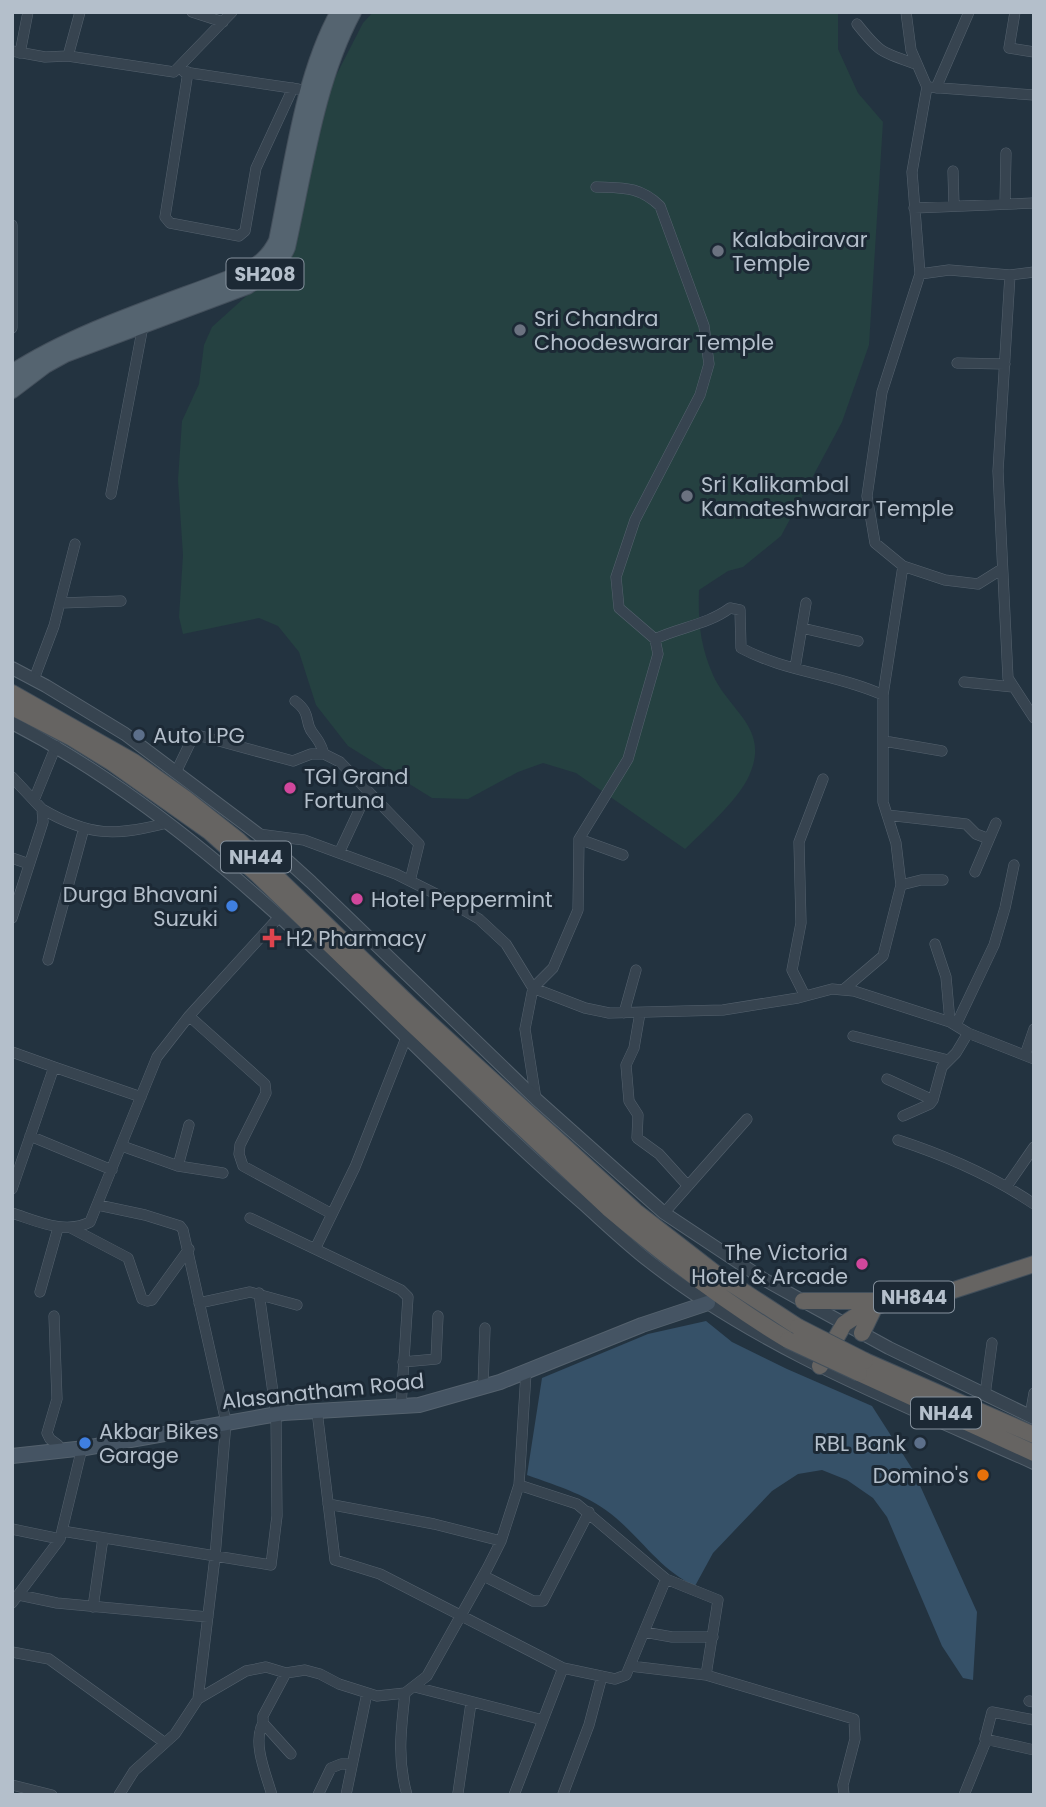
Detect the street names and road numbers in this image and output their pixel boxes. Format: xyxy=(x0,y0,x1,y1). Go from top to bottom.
road number: SH208 xyxy=(226,258,304,290)
road number: NH44 xyxy=(221,842,291,872)
road number: NH844 xyxy=(874,1282,954,1312)
street label: Alasanatham Road xyxy=(220,1366,426,1416)
road number: NH44 xyxy=(911,1398,981,1428)

